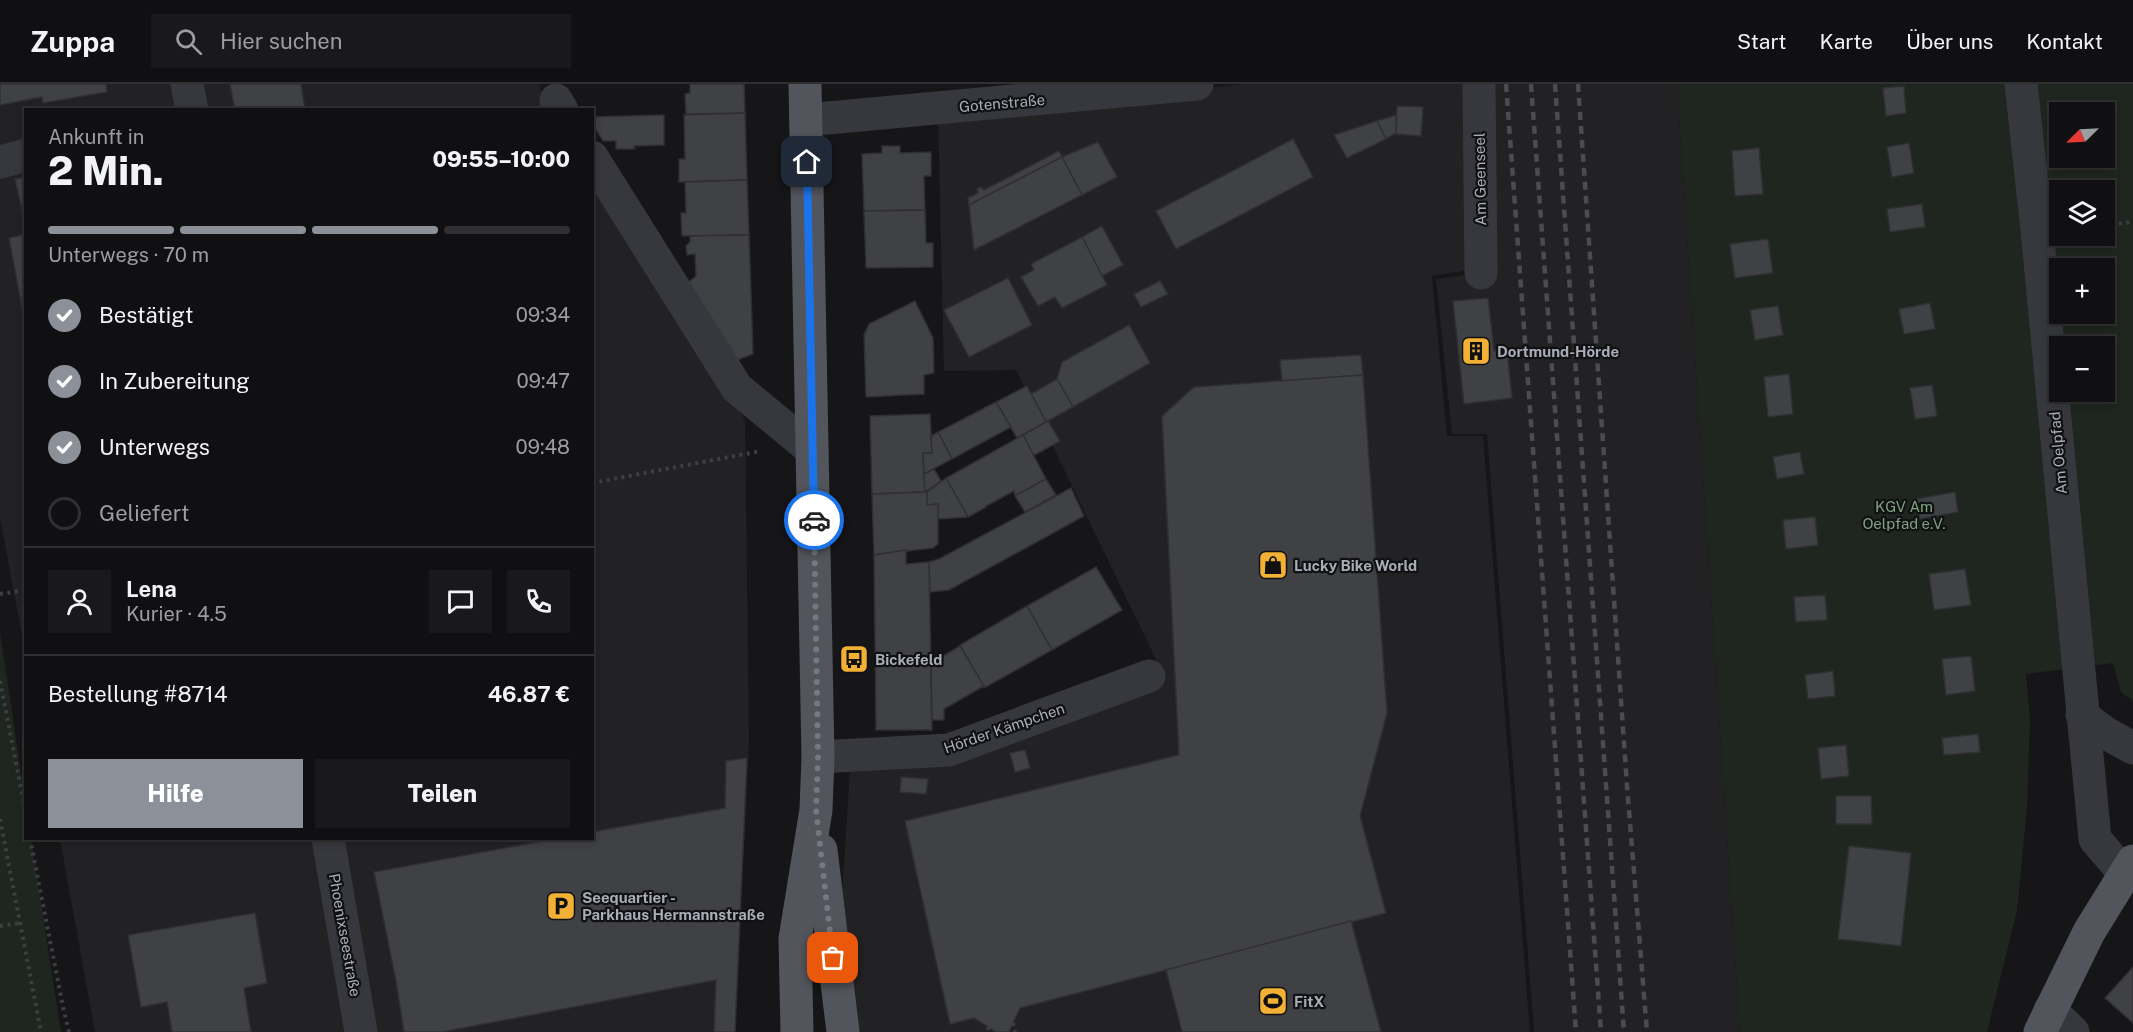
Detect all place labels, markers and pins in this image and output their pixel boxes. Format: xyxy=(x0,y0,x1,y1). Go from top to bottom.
pin xyxy=(781,136,832,187)
building icon: Dortmund-Hörde xyxy=(1460,335,1492,367)
place label: Dortmund-Hörde xyxy=(1497,343,1619,360)
shop icon: Lucky Bike World xyxy=(1257,549,1289,581)
place label: Lucky Bike World xyxy=(1294,557,1417,574)
bus stop icon: Bickefeld xyxy=(838,643,870,675)
place label: Bickefeld xyxy=(875,651,942,668)
place label: Seequartier - Parkhaus Hermannstraße xyxy=(582,889,765,923)
parking icon: Seequartier - Parkhaus Hermannstraße xyxy=(545,890,577,922)
pin xyxy=(807,932,858,983)
sports icon: FitX xyxy=(1257,985,1289,1017)
place label: FitX xyxy=(1294,993,1324,1010)

